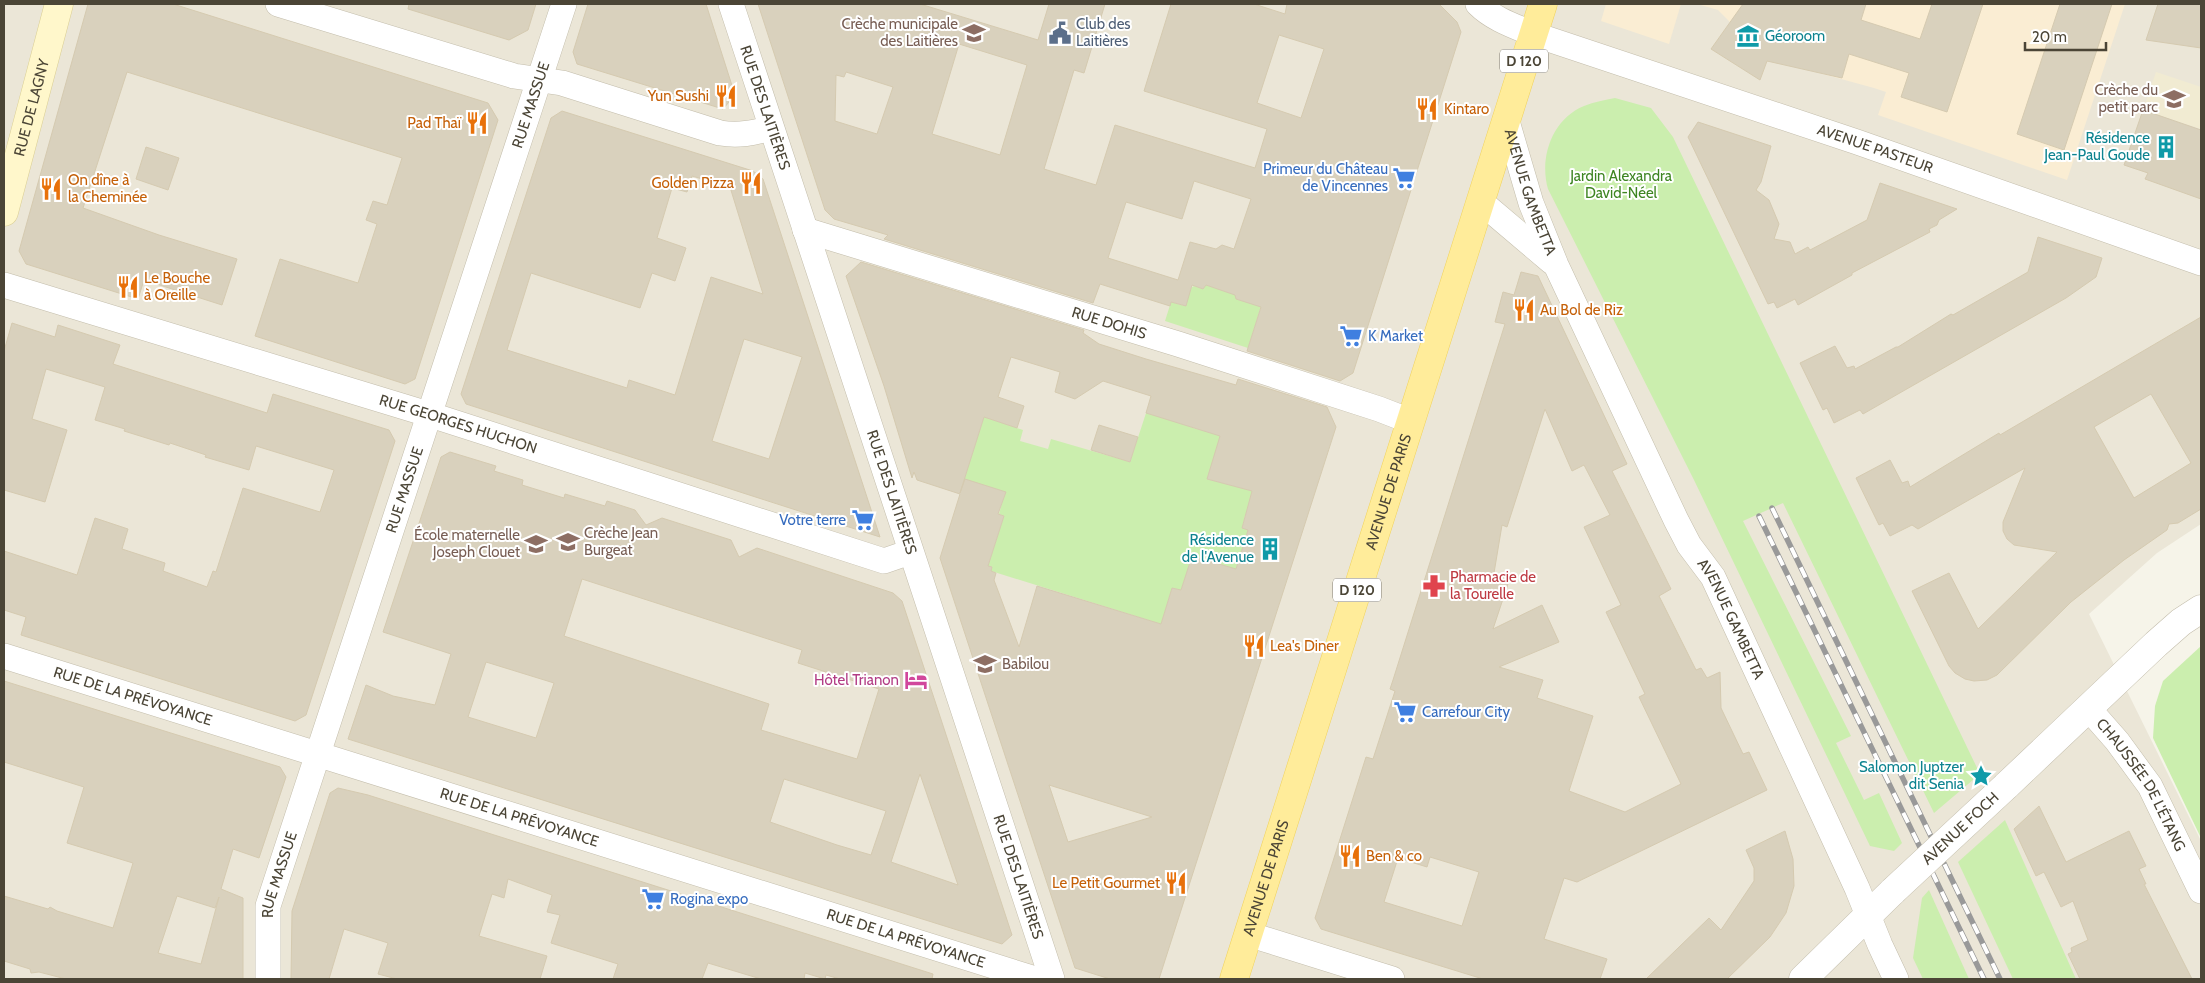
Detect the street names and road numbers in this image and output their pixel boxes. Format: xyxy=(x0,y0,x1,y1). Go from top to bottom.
street label: RUE DES LAITIÈRES xyxy=(736,43,794,172)
road number: D 120 xyxy=(1500,49,1548,72)
street label: RUE DE LAGNY xyxy=(10,56,53,158)
street label: RUE MASSUE xyxy=(508,60,553,150)
street label: AVENUE PASTEUR xyxy=(1815,120,1936,177)
street label: AVENUE GAMBETTA xyxy=(1501,127,1560,259)
street label: RUE DOHIS xyxy=(1070,303,1149,343)
street label: RUE GEORGES HUCHON xyxy=(377,391,539,458)
street label: RUE DES LAITIÈRES xyxy=(863,428,921,557)
street label: AVENUE DE PARIS xyxy=(1362,431,1415,552)
street label: RUE MASSUE xyxy=(382,444,427,535)
street label: AVENUE GAMBETTA xyxy=(1693,555,1768,683)
road number: D 120 xyxy=(1333,578,1381,602)
street label: RUE DE LA PRÉVOYANCE xyxy=(51,663,214,730)
street label: CHAUSSÉE DE L'ÉTANG xyxy=(2092,715,2189,854)
street label: RUE DE LA PRÉVOYANCE xyxy=(438,784,601,851)
street label: AVENUE FOCH xyxy=(1918,788,2003,868)
street label: RUE DES LAITIÈRES xyxy=(990,812,1047,942)
street label: AVENUE DE PARIS xyxy=(1239,818,1293,938)
street label: RUE MASSUE xyxy=(259,829,301,918)
street label: RUE DE LA PRÉVOYANCE xyxy=(824,905,987,972)

